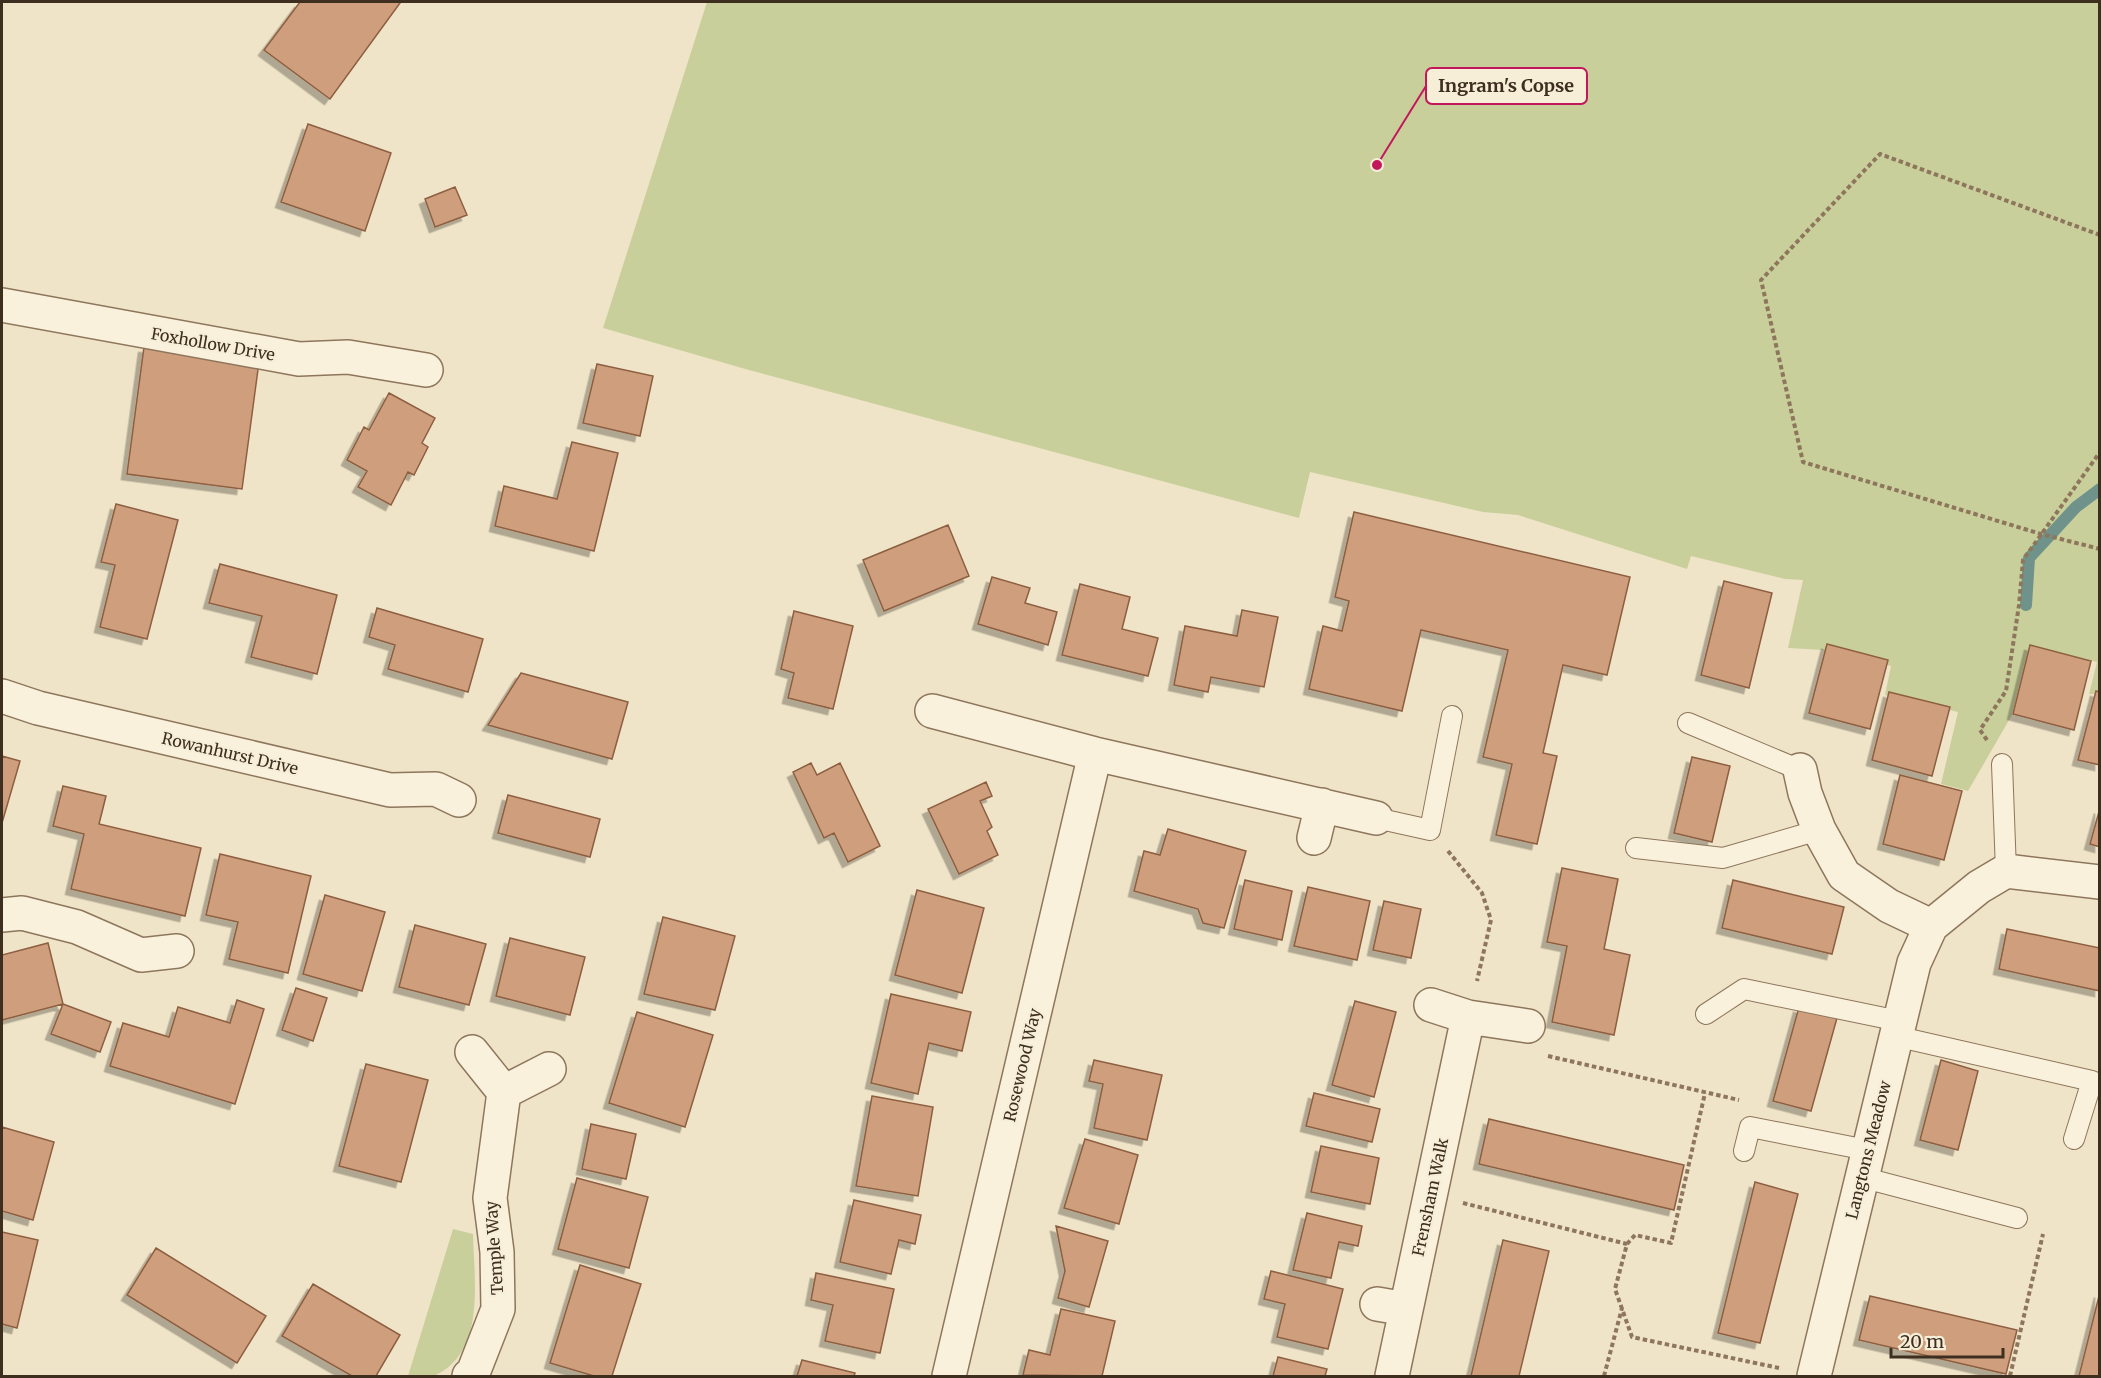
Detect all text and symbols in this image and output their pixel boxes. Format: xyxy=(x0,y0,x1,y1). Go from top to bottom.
callout: Ingram's Copse xyxy=(1426,68,1587,104)
text: Ingram's Copse xyxy=(1438,74,1574,97)
street label: Foxhollow Drive xyxy=(149,323,277,365)
street label: Rowanhurst Drive xyxy=(160,728,300,778)
street label: Rosewood Way xyxy=(999,1006,1045,1124)
street label: Langtons Meadow xyxy=(1841,1078,1895,1221)
street label: Frensham Walk xyxy=(1408,1135,1452,1258)
street label: Temple Way xyxy=(481,1200,507,1296)
scale bar xyxy=(1891,1321,2004,1359)
text: 20 m xyxy=(1900,1330,1944,1353)

